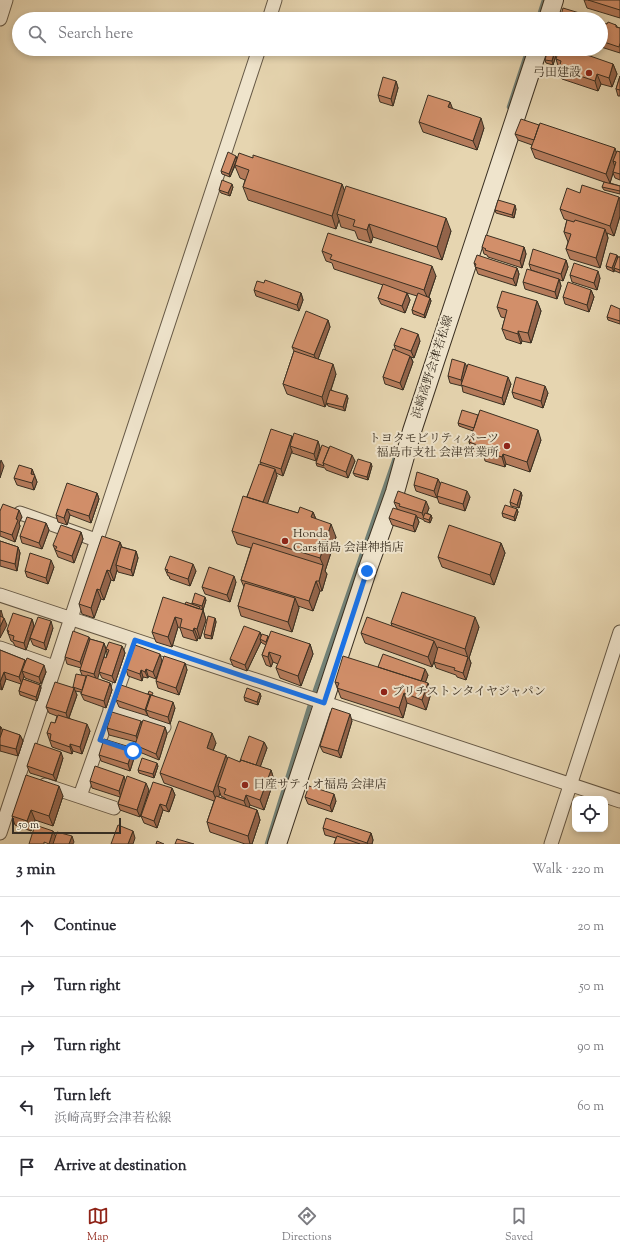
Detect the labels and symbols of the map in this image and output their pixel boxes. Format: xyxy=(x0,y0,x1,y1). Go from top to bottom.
place label: 弓田建設 xyxy=(533,64,581,82)
marker: 弓田建設 xyxy=(584,68,594,78)
street label: 浜崎高野会津若松線 xyxy=(408,313,458,421)
place label: トヨタモビリティパーツ 福島市支社 会津営業所 xyxy=(369,430,499,462)
marker: トヨタモビリティパーツ 福島市支社 会津営業所 xyxy=(502,441,512,451)
place label: Honda Cars福島 会津神指店 xyxy=(293,525,404,557)
marker: Honda Cars福島 会津神指店 xyxy=(280,536,290,546)
route end xyxy=(358,562,376,580)
place label: ブリチストンタイヤジャパン xyxy=(392,683,546,701)
marker: ブリチストンタイヤジャパン xyxy=(379,687,389,697)
route start xyxy=(124,742,142,760)
place label: 日産サティオ福島 会津店 xyxy=(253,776,387,794)
marker: 日産サティオ福島 会津店 xyxy=(240,780,250,790)
scale bar xyxy=(12,816,121,835)

